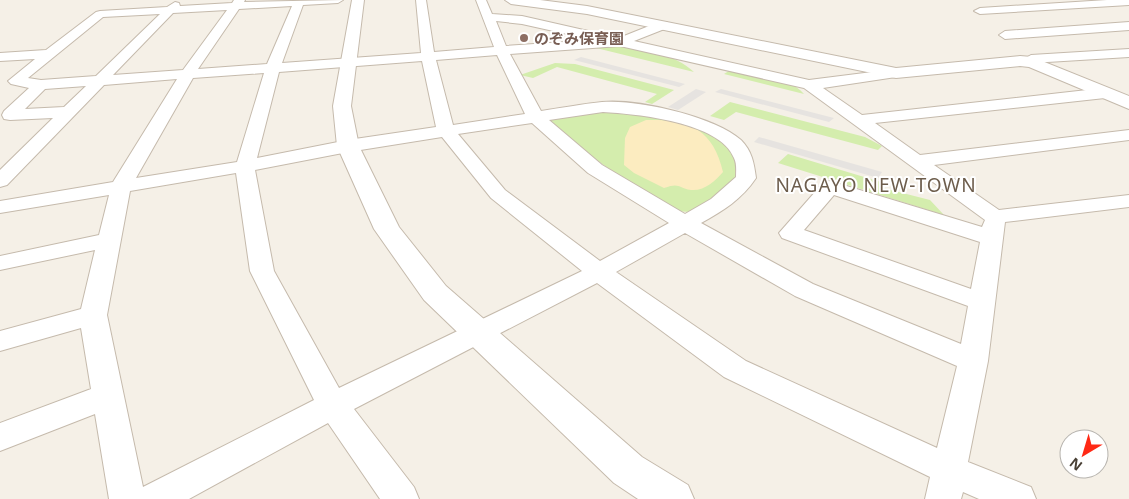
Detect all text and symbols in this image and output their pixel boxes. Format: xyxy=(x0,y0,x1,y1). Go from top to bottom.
place label: のぞみ保育園 xyxy=(534,28,624,48)
marker: のぞみ保育園 xyxy=(518,32,530,44)
district label: NAGAYO NEW-TOWN xyxy=(775,172,977,198)
north arrow xyxy=(1059,429,1109,479)
text: N xyxy=(1065,454,1086,476)

